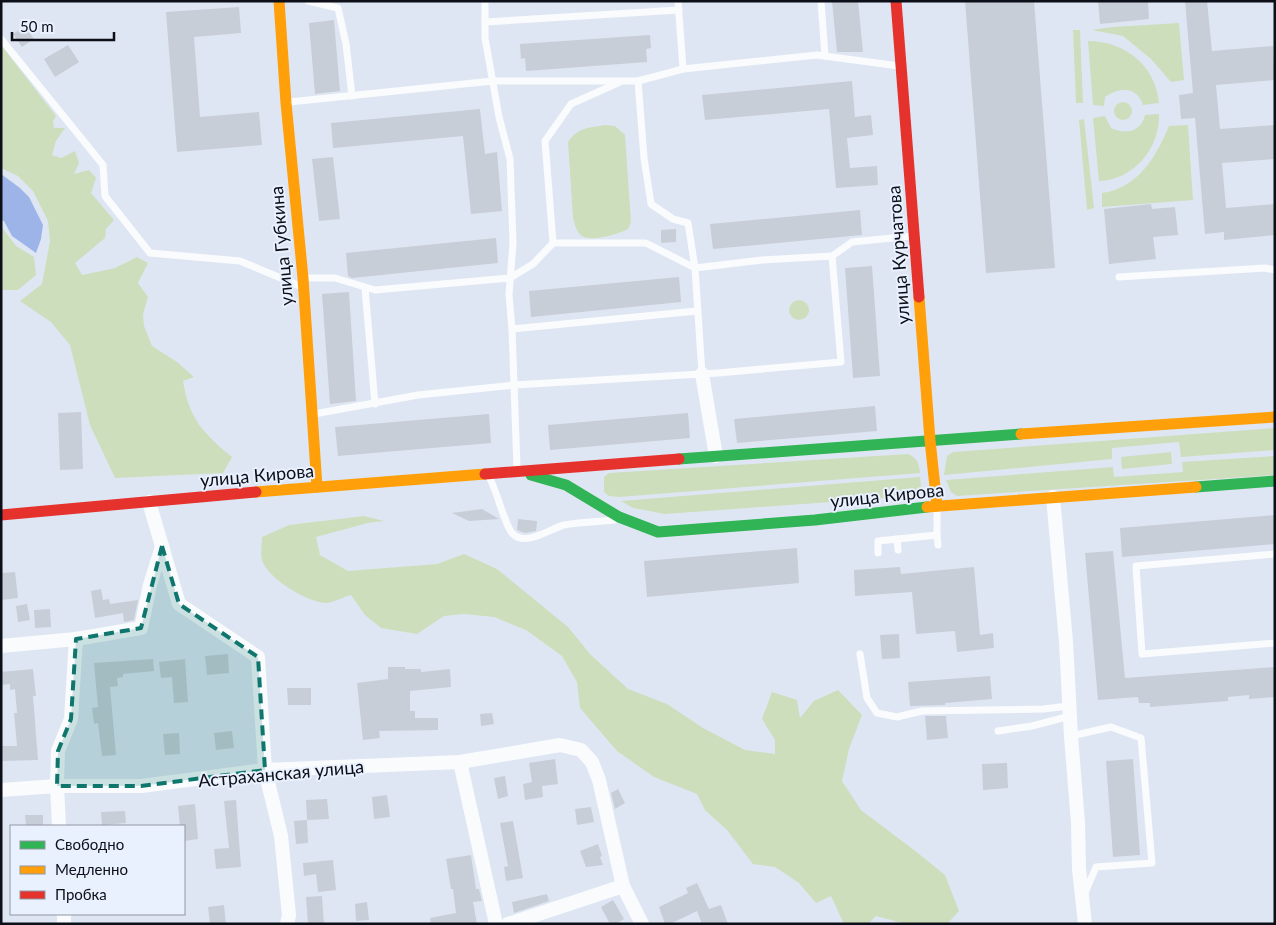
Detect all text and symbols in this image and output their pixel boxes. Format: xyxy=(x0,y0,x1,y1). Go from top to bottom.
scale bar xyxy=(12,10,115,42)
text: 50 m xyxy=(20,17,54,35)
street label: улица Губкина xyxy=(265,185,297,307)
street label: улица Курчатова xyxy=(882,185,914,325)
street label: улица Кирова xyxy=(199,459,315,491)
street label: улица Кирова xyxy=(829,478,945,512)
street label: Астраханская улица xyxy=(197,755,365,791)
legend xyxy=(10,825,185,915)
text: Свободно xyxy=(55,835,124,853)
text: Медленно xyxy=(55,860,128,878)
text: Пробка xyxy=(55,885,107,903)

